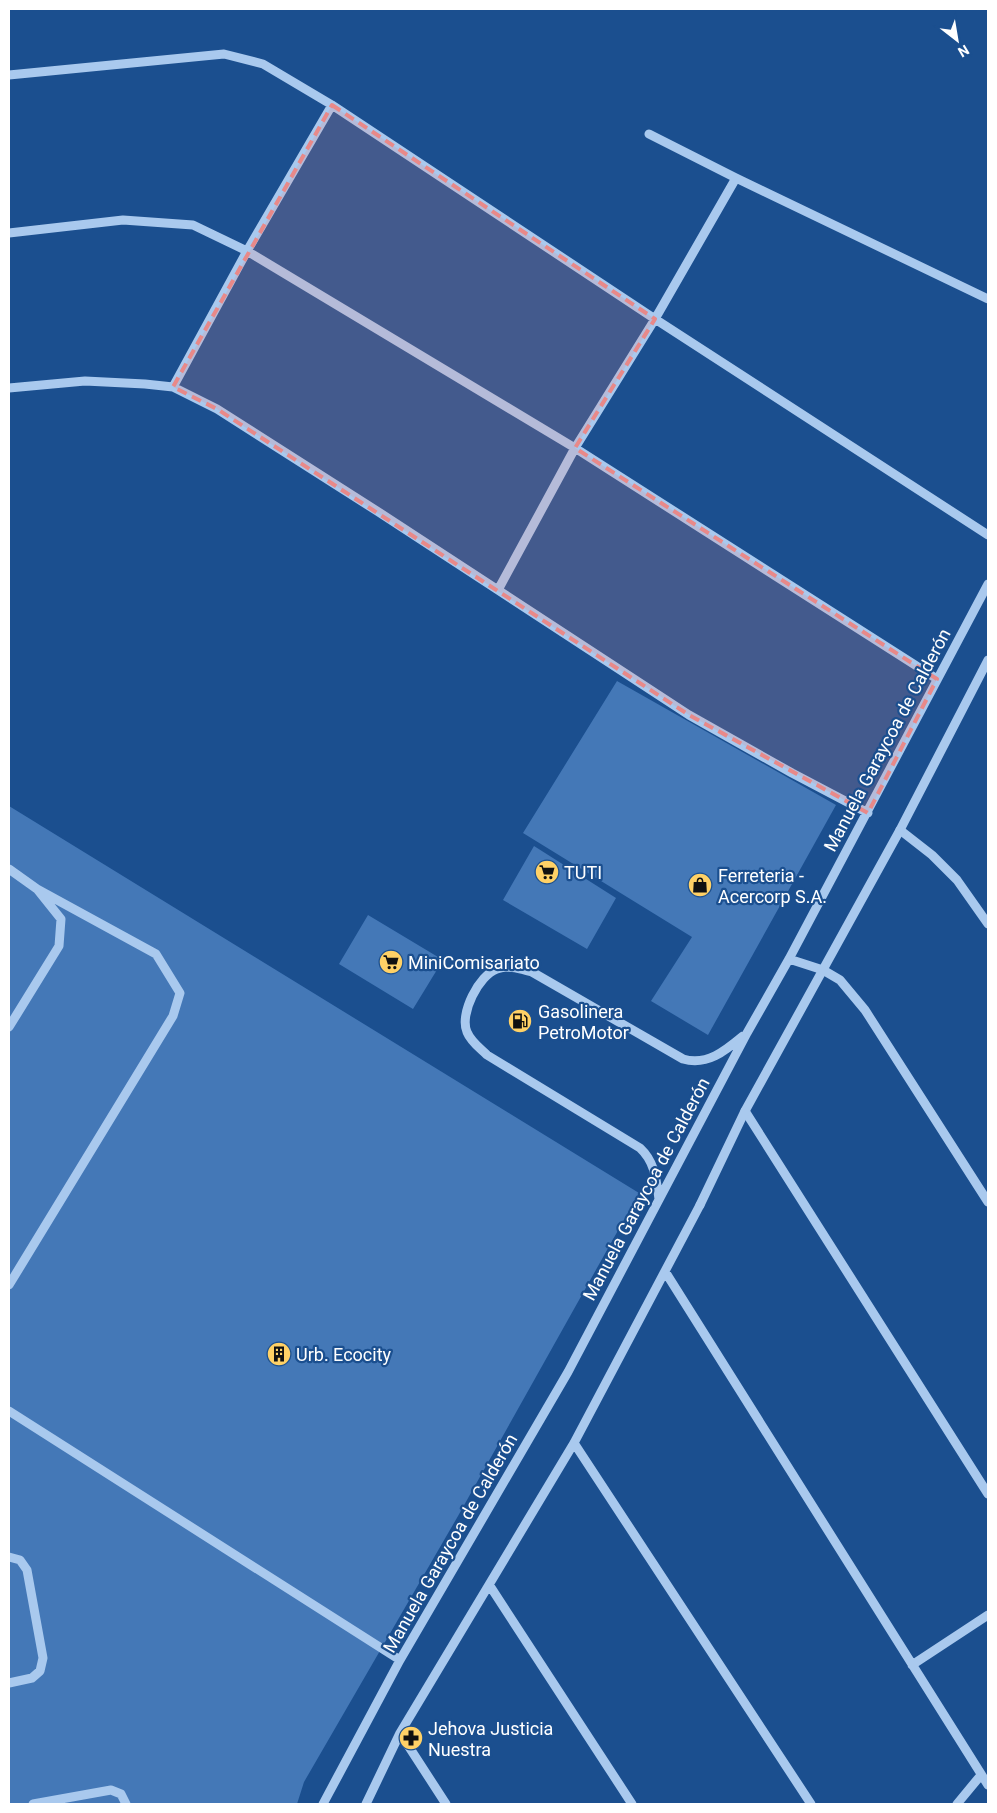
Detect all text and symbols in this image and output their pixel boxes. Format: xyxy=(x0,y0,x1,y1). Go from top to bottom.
north arrow xyxy=(932,15,982,65)
text: N xyxy=(955,42,972,61)
street label: Manuela Garaycoa de Calderón xyxy=(819,625,955,855)
supermarket icon: TUTI xyxy=(534,859,560,885)
place label: TUTI xyxy=(564,862,602,883)
place label: Ferreteria - Acercorp S.A. xyxy=(718,865,827,907)
shop icon: Ferreteria - Acercorp S.A. xyxy=(687,872,713,898)
supermarket icon: MiniComisariato xyxy=(378,949,404,975)
place label: MiniComisariato xyxy=(408,952,540,973)
place label: Gasolinera PetroMotor xyxy=(538,1001,629,1043)
fuel station icon: Gasolinera PetroMotor xyxy=(507,1008,533,1034)
street label: Manuela Garaycoa de Calderón xyxy=(578,1074,714,1304)
building icon: Urb. Ecocity xyxy=(266,1341,292,1367)
place label: Urb. Ecocity xyxy=(296,1344,392,1365)
street label: Manuela Garaycoa de Calderón xyxy=(379,1430,521,1656)
place label: Jehova Justicia Nuestra xyxy=(428,1718,553,1760)
pharmacy icon: Jehova Justicia Nuestra xyxy=(398,1725,424,1751)

